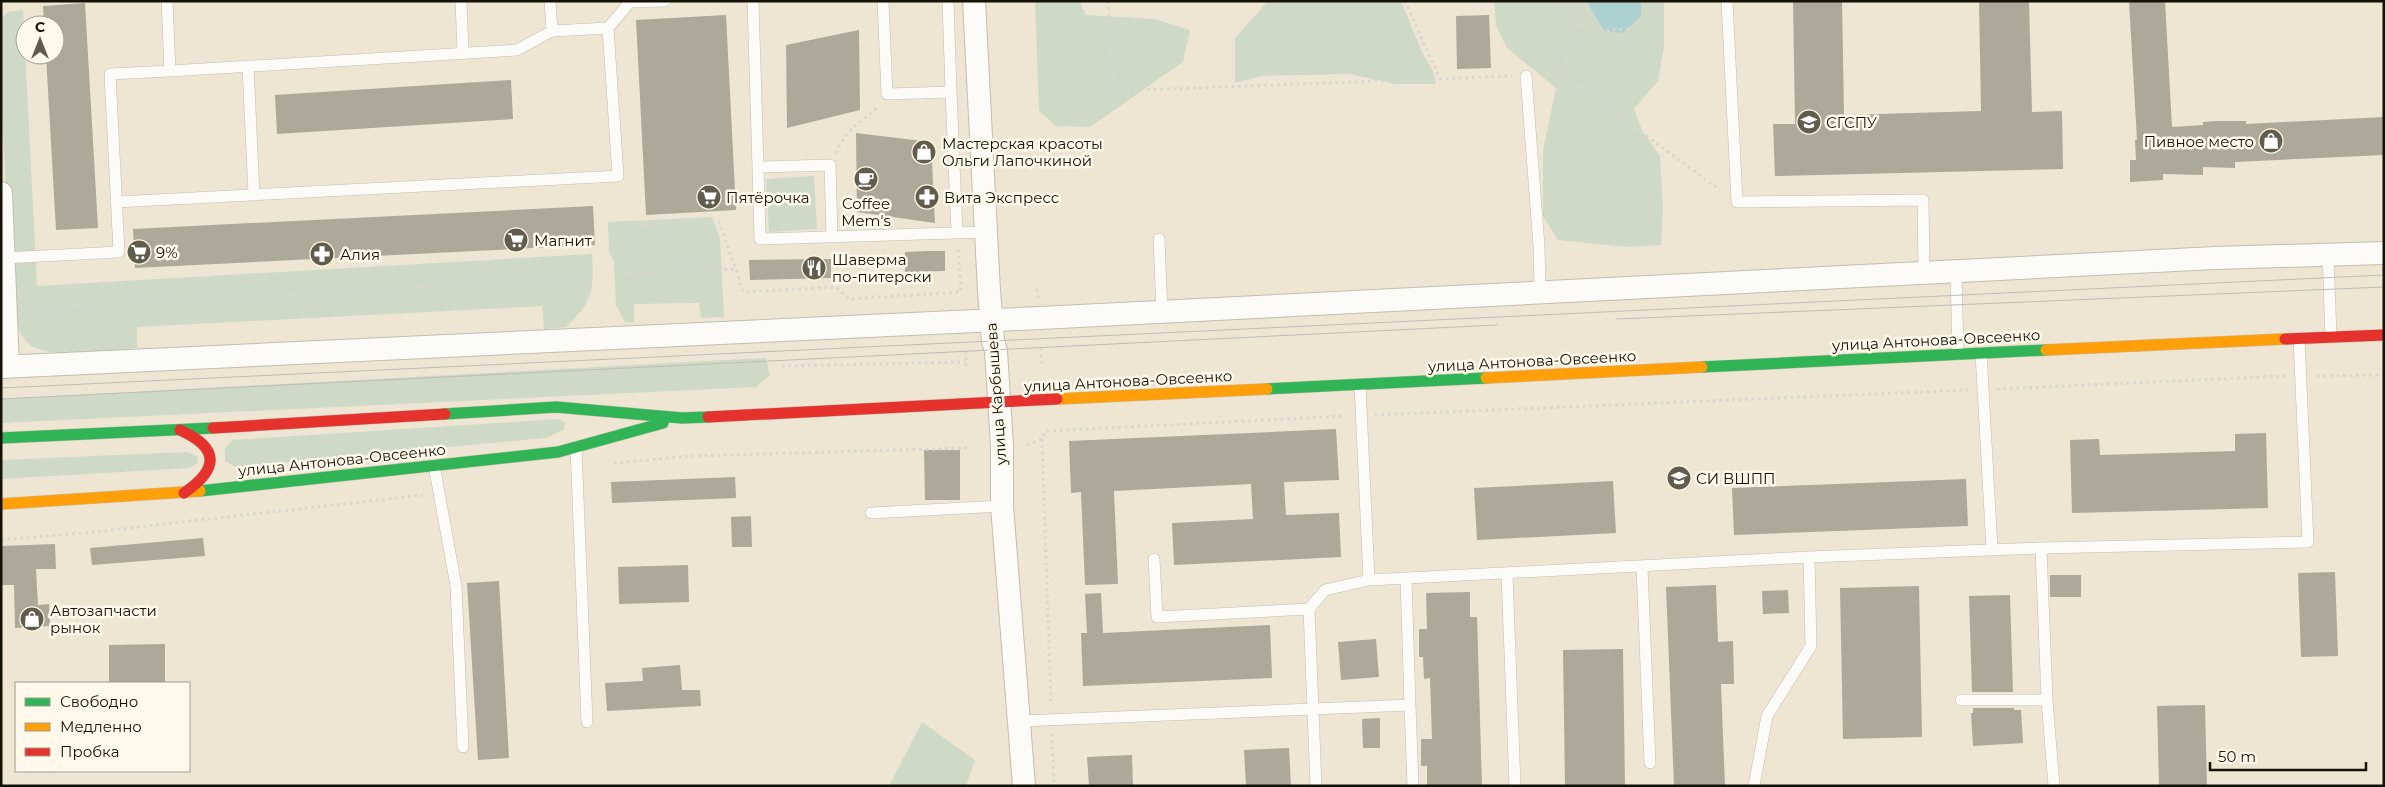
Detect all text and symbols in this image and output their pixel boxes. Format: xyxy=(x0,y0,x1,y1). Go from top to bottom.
north arrow xyxy=(15,15,65,65)
text: С xyxy=(35,18,45,36)
school or university icon: СГСПУ xyxy=(1796,109,1822,135)
place label: СГСПУ xyxy=(1826,113,1878,132)
shop icon: Пивное место xyxy=(2258,128,2284,154)
place label: Пивное место xyxy=(2144,132,2254,151)
place label: Мастерская красоты Ольги Лапочкиной xyxy=(942,134,1103,170)
shop icon: Мастерская красоты Ольги Лапочкиной xyxy=(911,139,937,165)
cafe icon: Coffee Mem's xyxy=(853,166,879,192)
supermarket icon: Пятёрочка xyxy=(696,184,722,210)
pharmacy icon: Вита Экспресс xyxy=(914,184,940,210)
place label: Пятёрочка xyxy=(726,188,810,207)
place label: Вита Экспресс xyxy=(944,188,1059,207)
place label: Coffee Mem's xyxy=(841,194,891,230)
supermarket icon: Магнит xyxy=(503,227,529,253)
place label: Магнит xyxy=(534,231,593,250)
supermarket icon: 9% xyxy=(126,239,152,265)
pharmacy icon: Алия xyxy=(309,241,335,267)
place label: 9% xyxy=(156,243,178,262)
place label: Алия xyxy=(340,245,380,264)
place label: Шаверма по-питерски xyxy=(832,250,932,286)
restaurant icon: Шаверма по-питерски xyxy=(801,255,827,281)
street label: улица Карбышева xyxy=(982,322,1011,467)
street label: улица Антонова-Овсеенко xyxy=(1830,325,2041,355)
street label: улица Антонова-Овсеенко xyxy=(1426,346,1637,376)
street label: улица Антонова-Овсеенко xyxy=(1022,366,1233,396)
street label: улица Антонова-Овсеенко xyxy=(236,440,447,480)
school or university icon: СИ ВШПП xyxy=(1666,465,1692,491)
place label: СИ ВШПП xyxy=(1696,469,1775,488)
place label: Автозапчасти рынок xyxy=(50,601,157,637)
shop icon: Автозапчасти рынок xyxy=(19,606,45,632)
legend xyxy=(15,682,190,772)
text: Свободно xyxy=(60,692,138,711)
text: Медленно xyxy=(60,717,142,736)
scale bar xyxy=(2210,740,2366,772)
text: Пробка xyxy=(60,742,119,761)
text: 50 m xyxy=(2218,747,2256,766)

